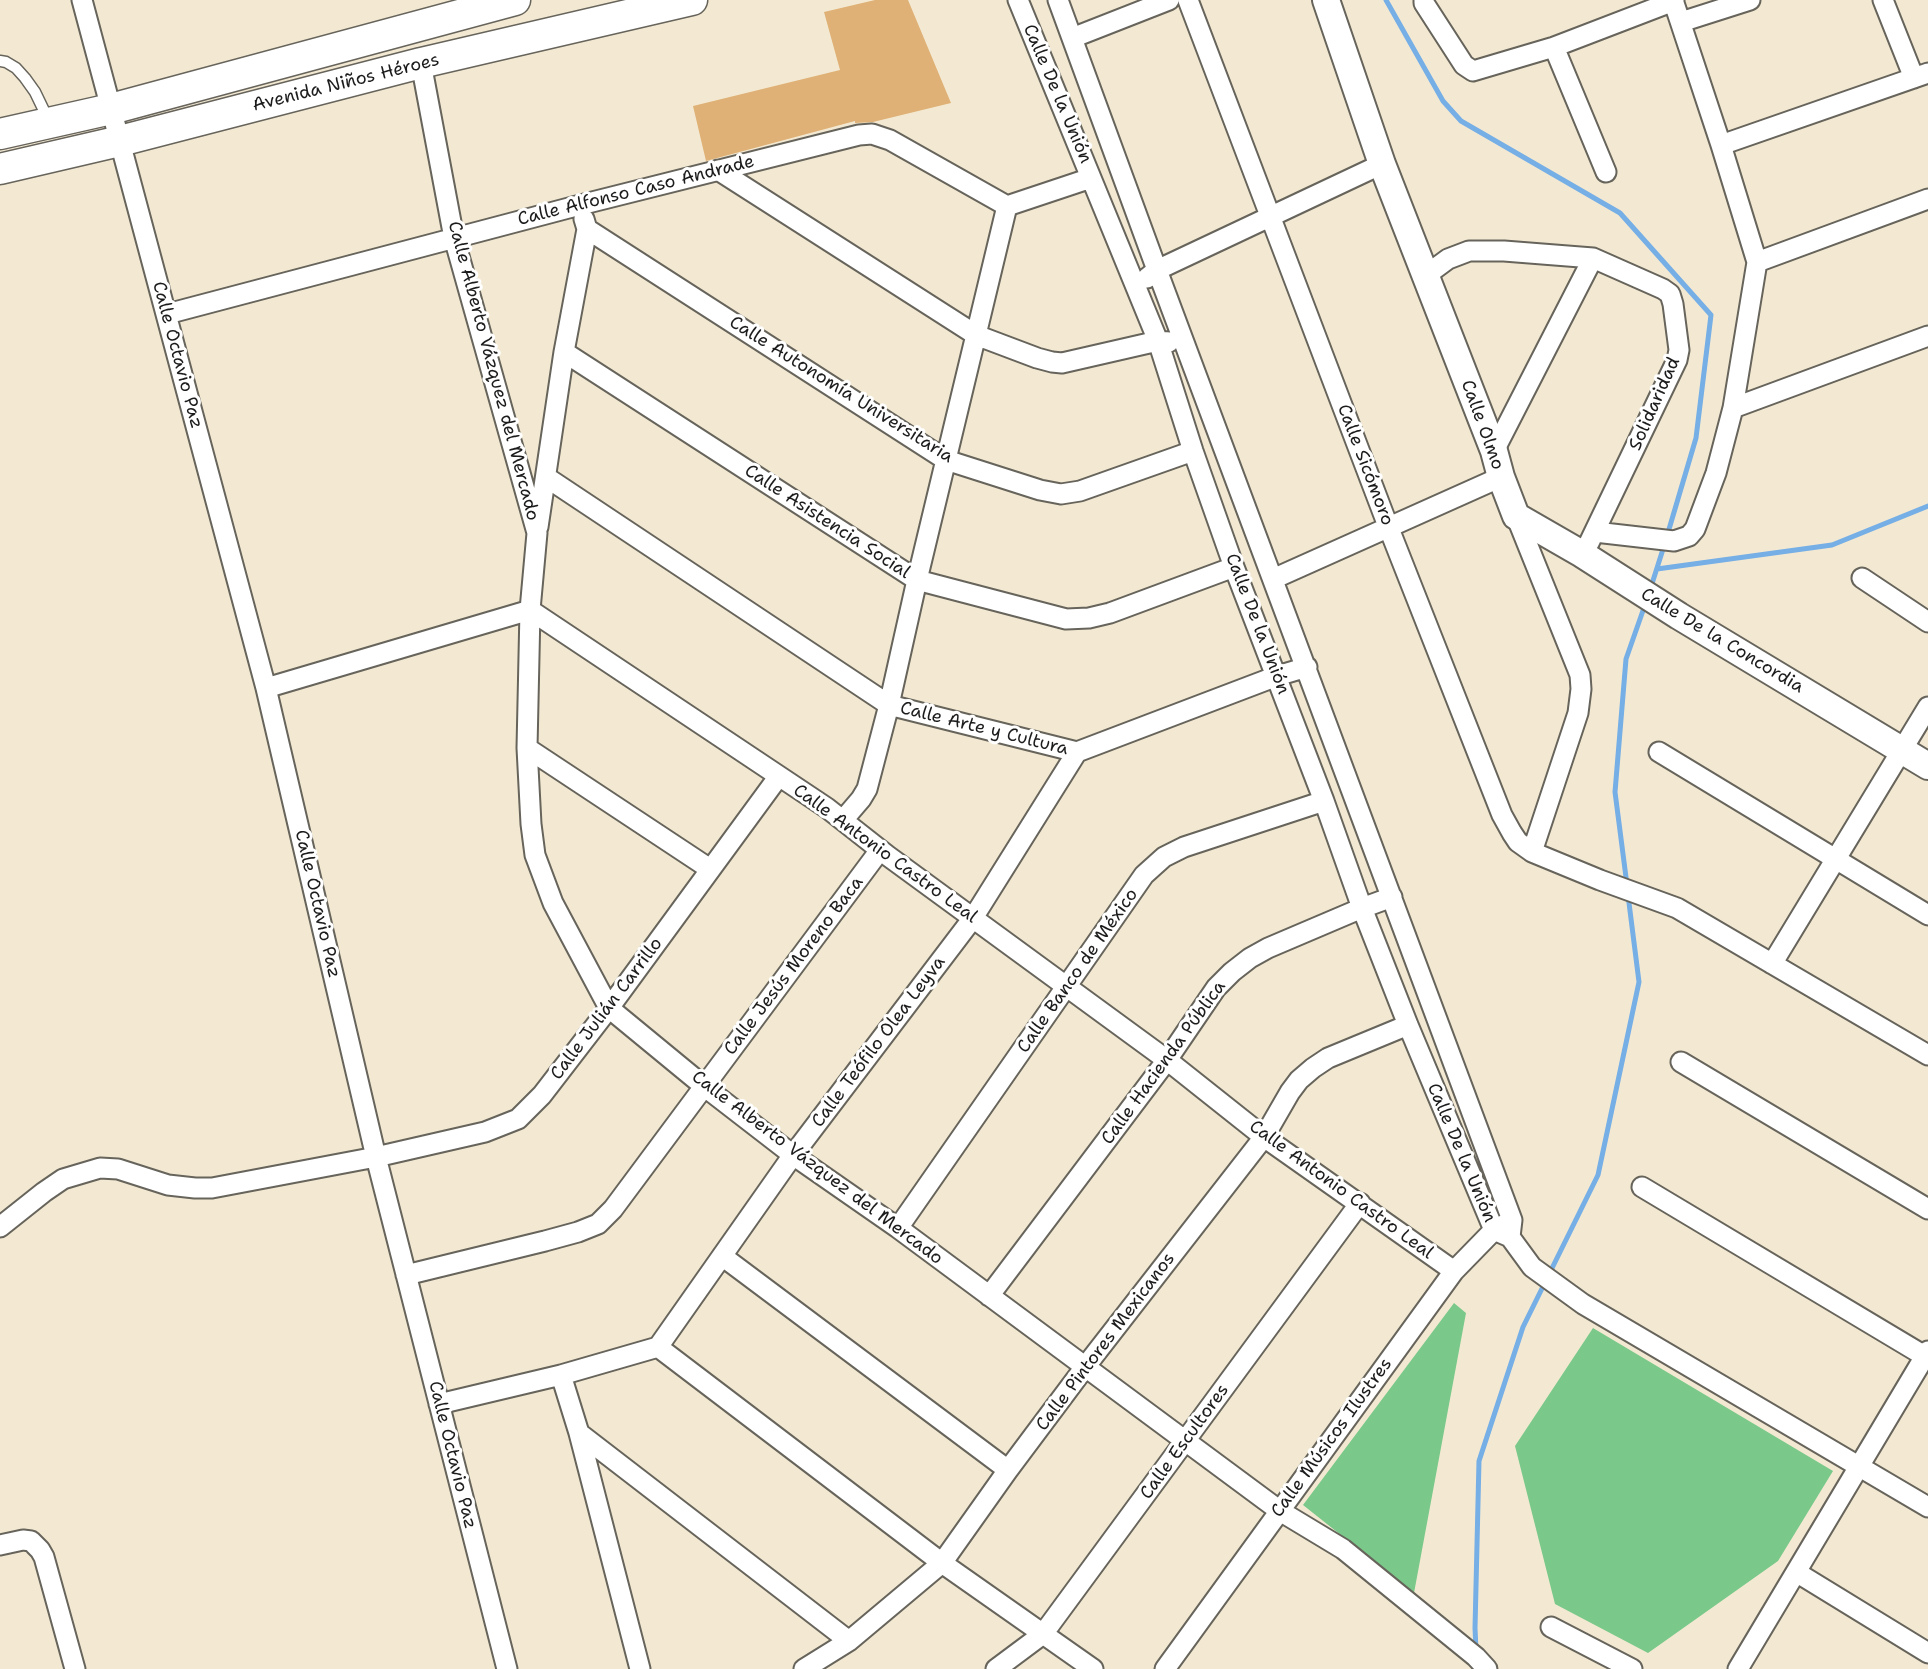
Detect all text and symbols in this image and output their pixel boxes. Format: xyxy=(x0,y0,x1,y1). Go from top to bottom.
street label: Calle De la Unión xyxy=(1018,21,1096,167)
street label: Avenida Niños Héroes xyxy=(250,49,442,117)
street label: Calle Alfonso Caso Andrade xyxy=(515,151,757,231)
street label: Calle Alberto Vázquez del Mercado xyxy=(443,219,543,523)
street label: Calle Octavio Paz xyxy=(147,279,207,431)
street label: Calle Autonomía Universitaria xyxy=(725,312,957,468)
street label: Solidaridad xyxy=(1625,354,1685,454)
street label: Calle Olmo xyxy=(1456,377,1508,473)
street label: Calle Sicómoro xyxy=(1332,401,1398,529)
street label: Calle Asistencia Social xyxy=(740,460,914,584)
street label: Calle De la Unión xyxy=(1220,551,1294,697)
street label: Calle De la Concordia xyxy=(1637,584,1807,698)
street label: Calle Arte y Cultura xyxy=(898,698,1070,760)
street label: Calle Antonio Castro Leal xyxy=(789,780,981,928)
street label: Calle Octavio Paz xyxy=(289,828,345,980)
street label: Calle Jesús Moreno Baca xyxy=(720,872,868,1060)
street label: Calle Banco de México xyxy=(1013,885,1143,1057)
street label: Calle Julián Carrillo xyxy=(546,934,668,1084)
street label: Calle Teófilo Olea Leyva xyxy=(808,952,950,1132)
street label: Calle Hacienda Pública xyxy=(1097,977,1231,1149)
street label: Calle Alberto Vázquez del Mercado xyxy=(687,1066,947,1270)
street label: Calle De la Unión xyxy=(1422,1080,1500,1226)
street label: Calle Antonio Castro Leal xyxy=(1245,1116,1437,1264)
street label: Calle Pintores Mexicanos xyxy=(1032,1249,1180,1435)
street label: Calle Músicos Ilustres xyxy=(1267,1354,1397,1522)
street label: Calle Octavio Paz xyxy=(423,1379,481,1531)
street label: Calle Escultores xyxy=(1136,1380,1234,1504)

